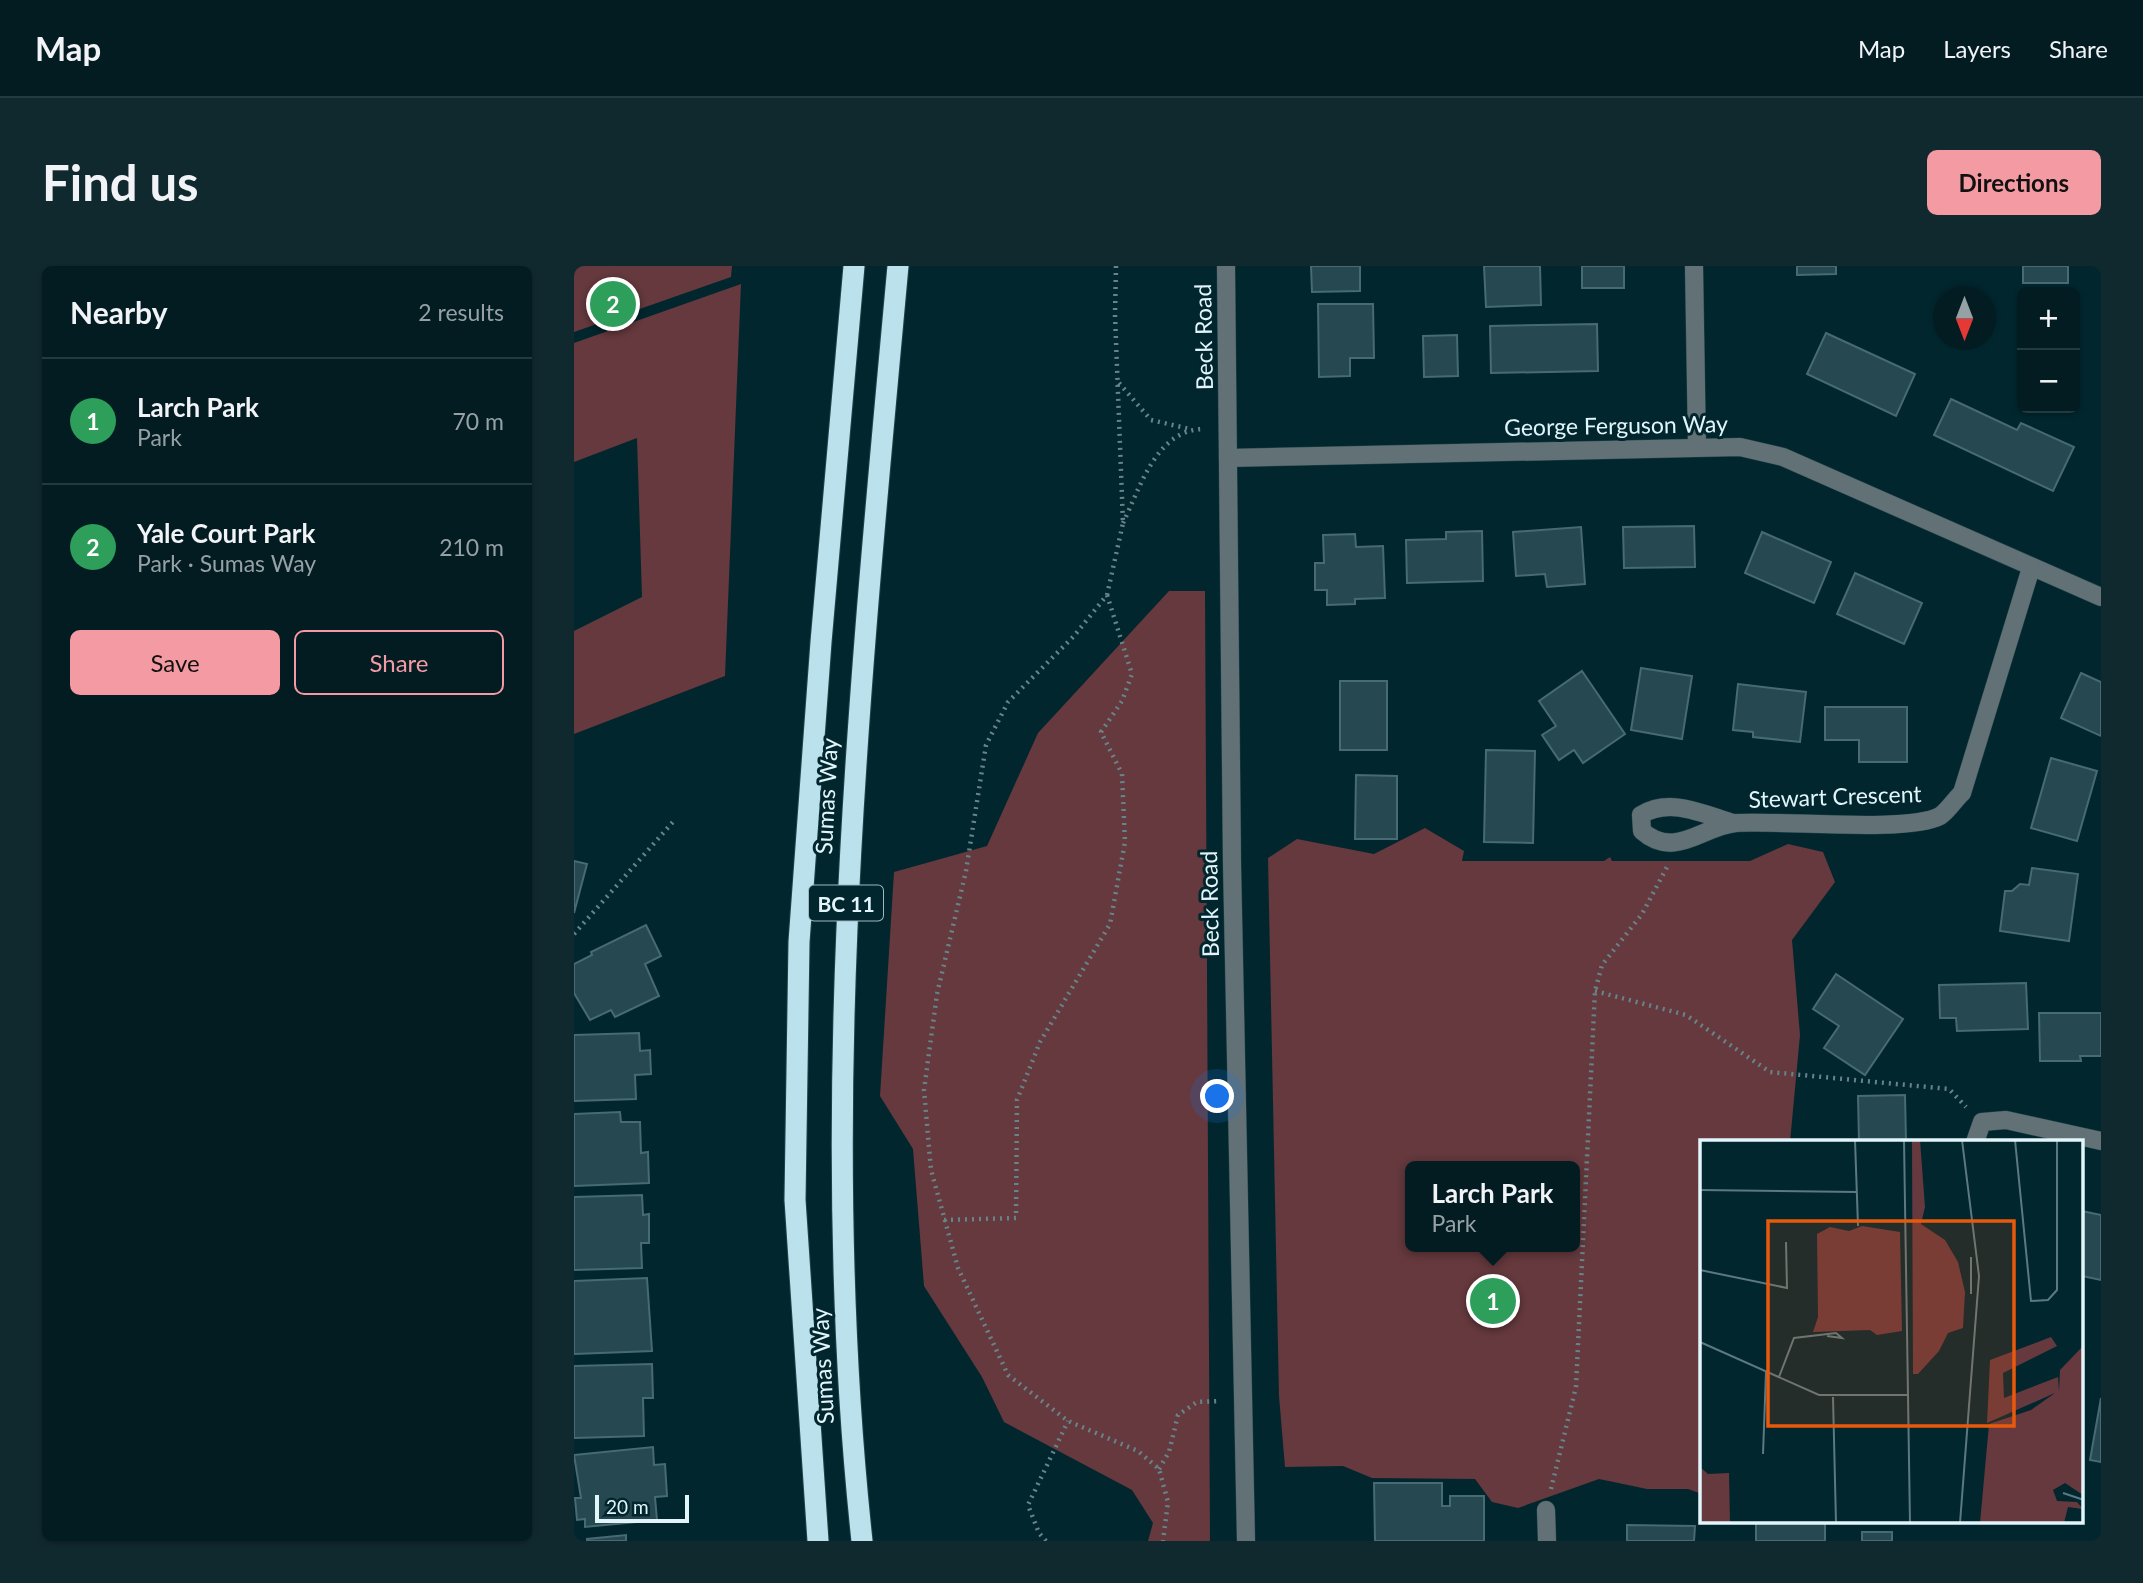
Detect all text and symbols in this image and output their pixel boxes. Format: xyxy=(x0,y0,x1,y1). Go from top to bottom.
text: Map xyxy=(35,28,101,68)
text: Map xyxy=(1858,34,1905,63)
text: Layers xyxy=(1943,34,2011,63)
text: Share xyxy=(2049,34,2108,63)
button: Directions xyxy=(1927,150,2101,215)
text: Find us xyxy=(42,153,199,211)
pin: 2 xyxy=(590,278,636,330)
street label: Beck Road xyxy=(1188,284,1218,390)
north arrow xyxy=(1933,287,1996,350)
map controls xyxy=(2017,287,2080,413)
button: + xyxy=(2017,287,2080,350)
text: Nearby xyxy=(70,294,168,330)
text: 2 results xyxy=(418,298,504,326)
button: − xyxy=(2017,350,2080,413)
text: Larch Park xyxy=(137,391,259,423)
text: 1 xyxy=(86,407,100,435)
text: 70 m xyxy=(453,407,504,435)
street label: George Ferguson Way xyxy=(1504,409,1728,441)
text: Park xyxy=(137,423,182,451)
text: Yale Court Park xyxy=(137,517,315,549)
text: 2 xyxy=(86,533,100,561)
text: 210 m xyxy=(439,533,504,561)
text: Park · Sumas Way xyxy=(137,549,316,577)
button: Save xyxy=(70,630,280,695)
button: Share xyxy=(294,630,504,695)
street label: Sumas Way xyxy=(809,737,843,855)
street label: Stewart Crescent xyxy=(1748,779,1923,813)
street label: Beck Road xyxy=(1194,851,1224,957)
road number: BC 11 xyxy=(809,886,883,920)
your location xyxy=(1200,1079,1234,1113)
inset map xyxy=(1700,1140,2084,1524)
popup xyxy=(1405,1161,1580,1252)
text: Larch Park xyxy=(1431,1177,1554,1209)
text: Park xyxy=(1431,1209,1476,1237)
pin: 1 xyxy=(1470,1275,1516,1327)
street label: Sumas Way xyxy=(805,1307,839,1425)
scale bar xyxy=(595,1492,690,1524)
text: 20 m xyxy=(606,1495,649,1518)

